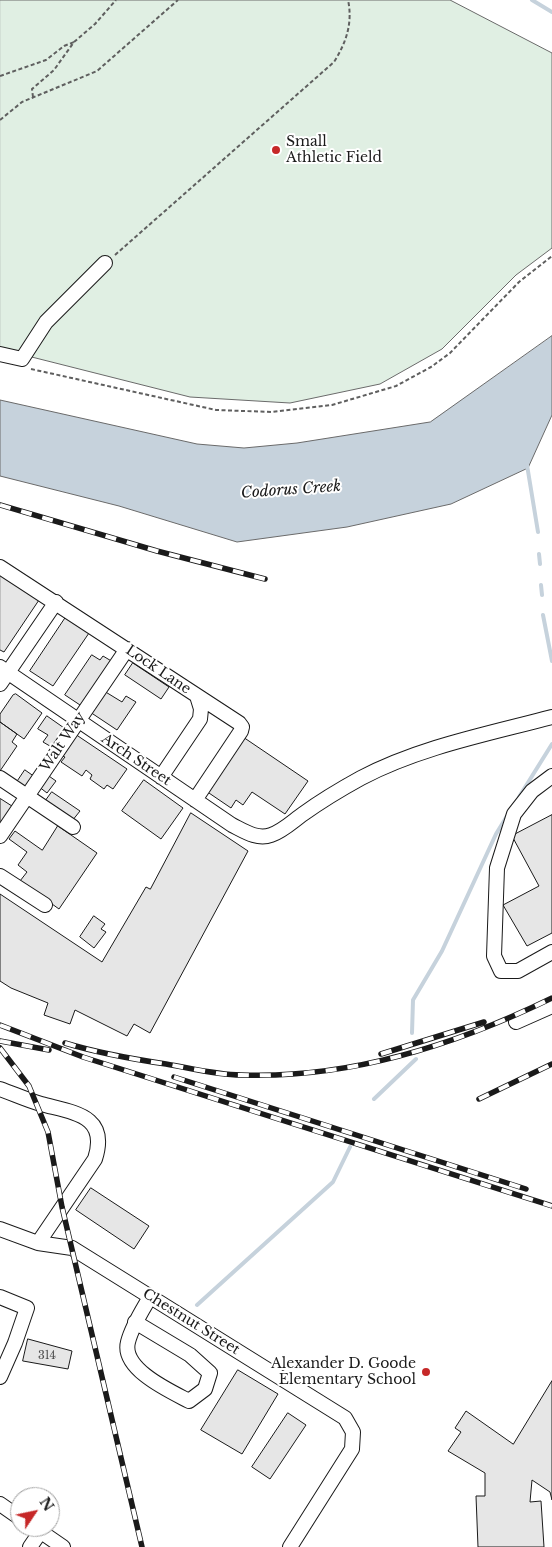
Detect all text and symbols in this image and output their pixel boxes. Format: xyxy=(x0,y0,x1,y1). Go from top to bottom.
place label: Small Athletic Field xyxy=(286,134,382,166)
marker: Small Athletic Field xyxy=(270,144,282,156)
water label: Codorus Creek xyxy=(240,478,342,502)
street label: Lock Lane xyxy=(122,642,194,698)
street label: Walt Way xyxy=(37,709,89,775)
street label: Arch Street xyxy=(98,731,174,789)
street label: Chestnut Street xyxy=(139,1285,243,1359)
house number: 314 xyxy=(38,1349,56,1363)
place label: Alexander D. Goode Elementary School xyxy=(271,1356,416,1388)
marker: Alexander D. Goode Elementary School xyxy=(420,1366,432,1378)
north arrow xyxy=(10,1487,60,1537)
text: N xyxy=(35,1494,58,1515)

